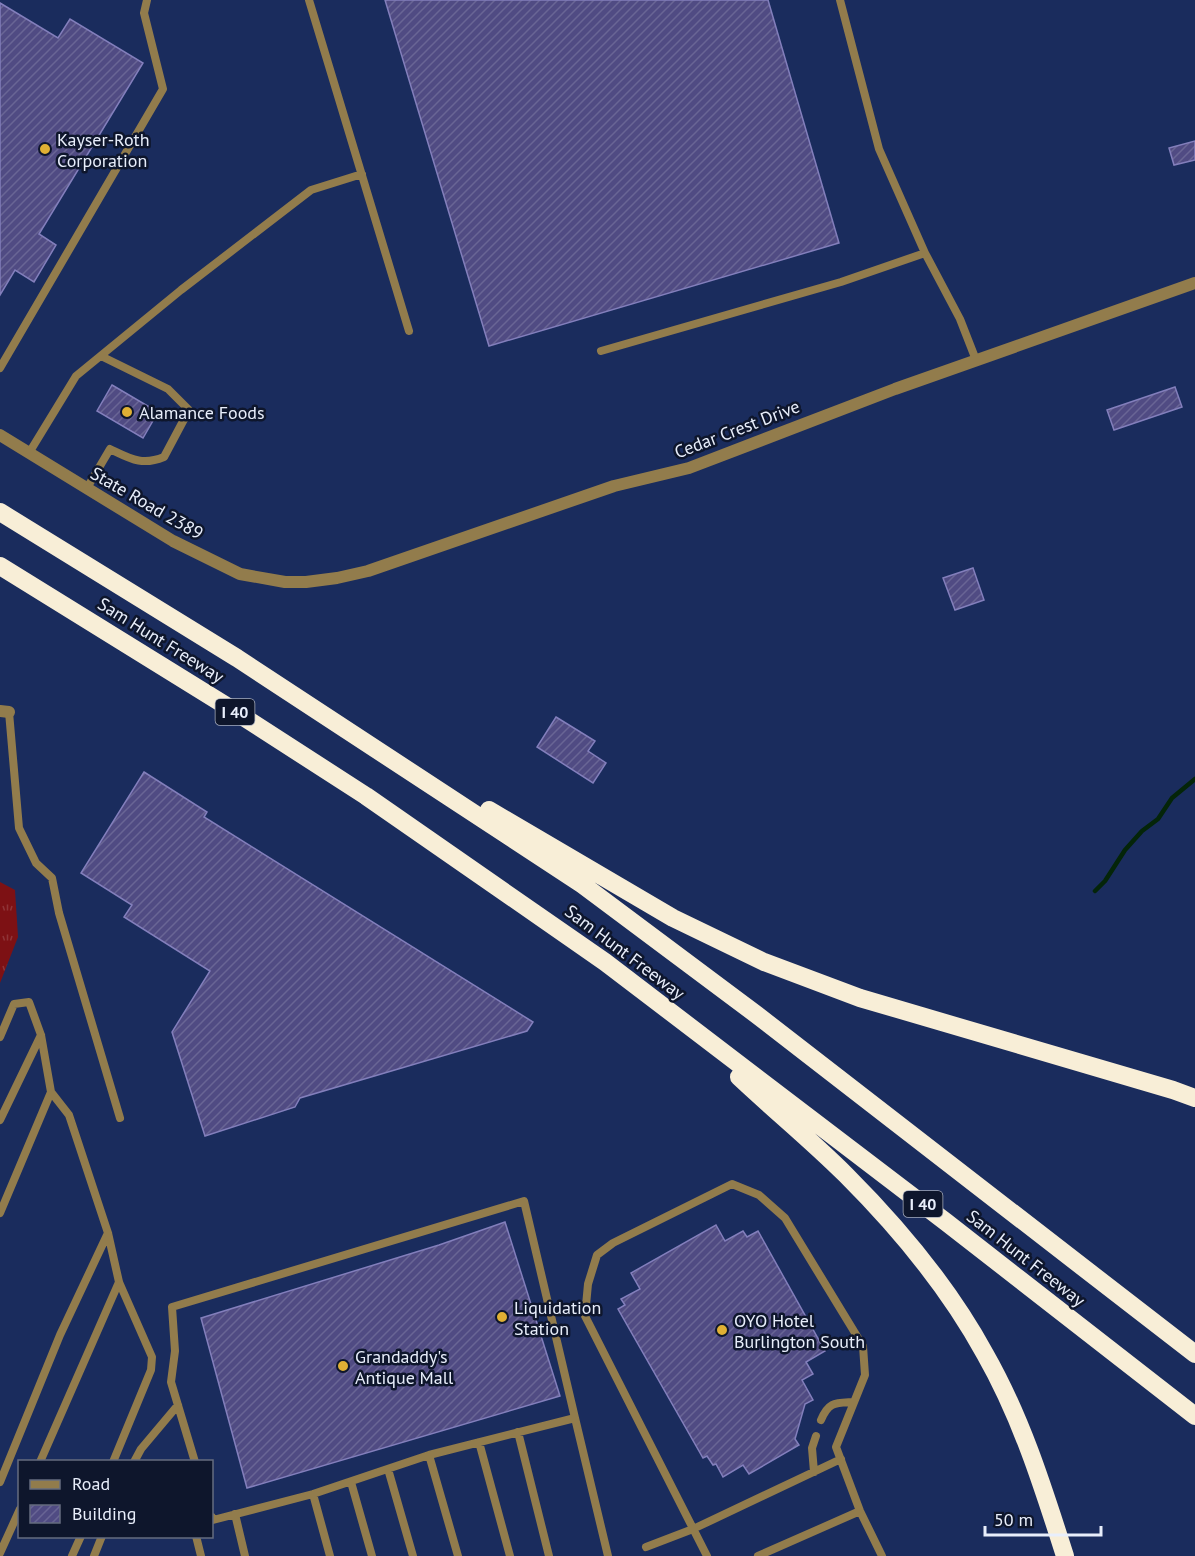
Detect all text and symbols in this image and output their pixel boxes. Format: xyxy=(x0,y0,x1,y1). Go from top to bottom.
place label: Kayser-Roth Corporation xyxy=(57,128,150,172)
marker: Kayser-Roth Corporation xyxy=(38,142,52,156)
street label: Cedar Crest Drive xyxy=(671,395,803,463)
place label: Alamance Foods xyxy=(139,401,265,424)
marker: Alamance Foods xyxy=(120,405,134,419)
street label: State Road 2389 xyxy=(86,461,208,545)
street label: Sam Hunt Freeway xyxy=(94,592,229,688)
road number: I 40 xyxy=(216,699,254,725)
street label: Sam Hunt Freeway xyxy=(560,899,690,1005)
road number: I 40 xyxy=(904,1191,942,1217)
street label: Sam Hunt Freeway xyxy=(962,1205,1090,1312)
place label: Liquidation Station xyxy=(514,1296,601,1340)
place label: OYO Hotel Burlington South xyxy=(734,1309,865,1353)
marker: Liquidation Station xyxy=(495,1310,509,1324)
marker: OYO Hotel Burlington South xyxy=(715,1323,729,1337)
place label: Grandaddy's Antique Mall xyxy=(355,1345,454,1389)
marker: Grandaddy's Antique Mall xyxy=(336,1359,350,1373)
legend xyxy=(18,1460,213,1538)
text: Road xyxy=(72,1472,110,1495)
scale bar xyxy=(985,1499,1100,1537)
text: Building xyxy=(72,1502,136,1525)
text: 50 m xyxy=(994,1508,1033,1531)

